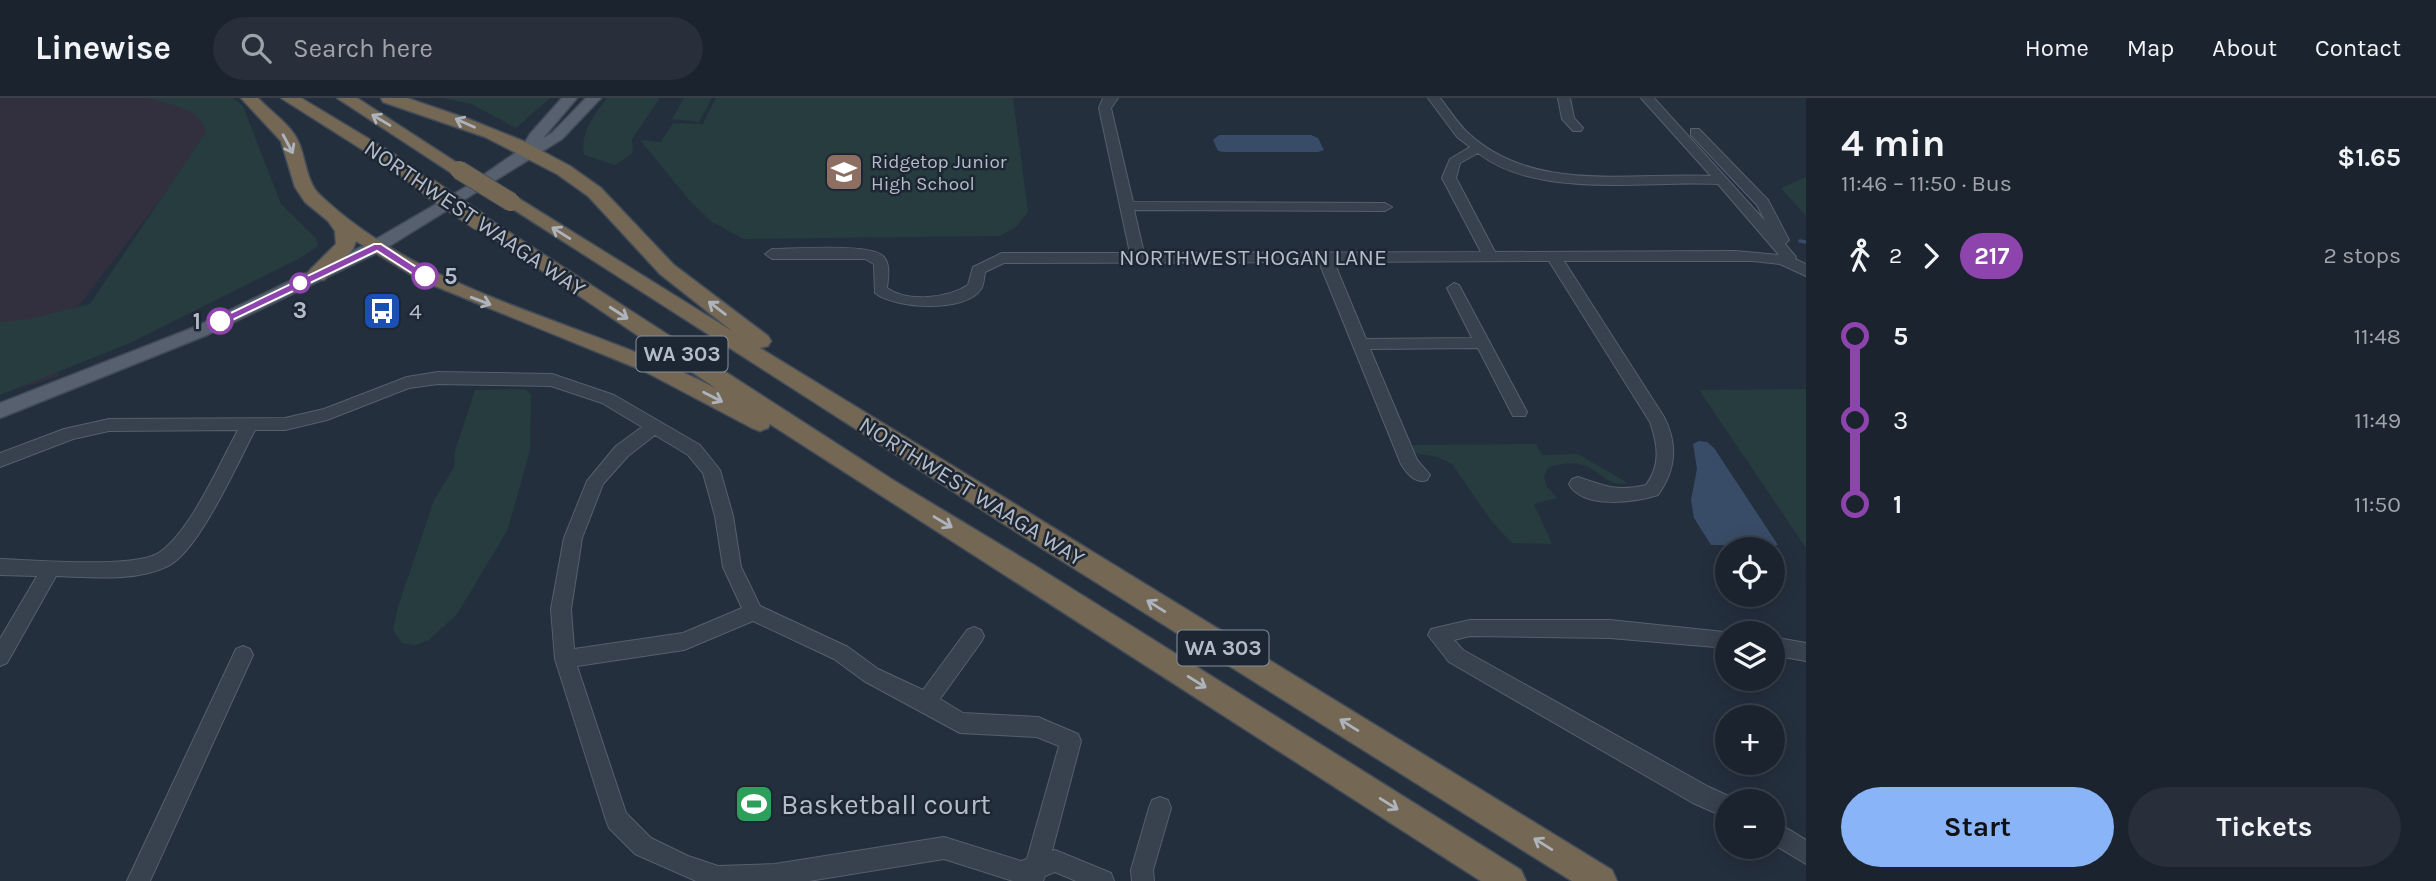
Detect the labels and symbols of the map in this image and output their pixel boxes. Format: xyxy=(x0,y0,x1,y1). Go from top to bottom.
one-way arrow xyxy=(372,113,392,127)
one-way arrow xyxy=(455,116,476,129)
one-way arrow xyxy=(281,133,295,153)
street label: NORTHWEST WAAGA WAY xyxy=(359,134,591,303)
school or university icon: Ridgetop Junior High School xyxy=(823,151,865,193)
place label: Ridgetop Junior High School xyxy=(871,151,1007,195)
one-way arrow xyxy=(552,226,571,241)
street label: NORTHWEST HOGAN LANE xyxy=(1119,244,1387,271)
marker: 5 xyxy=(412,263,438,289)
place label: 5 xyxy=(444,263,457,290)
marker: 3 xyxy=(290,273,310,293)
bus stop icon: 4 xyxy=(361,290,403,332)
one-way arrow xyxy=(469,295,491,308)
place label: 3 xyxy=(293,297,307,324)
place label: 4 xyxy=(409,298,422,325)
one-way arrow xyxy=(709,301,727,316)
one-way arrow xyxy=(609,306,628,320)
place label: 1 xyxy=(193,308,201,335)
marker: 1 xyxy=(207,308,233,334)
road number: WA 303 xyxy=(636,336,728,372)
one-way arrow xyxy=(702,391,723,405)
street label: NORTHWEST WAAGA WAY xyxy=(854,411,1090,572)
one-way arrow xyxy=(932,516,952,530)
one-way arrow xyxy=(1146,599,1166,613)
road number: WA 303 xyxy=(1178,630,1268,666)
one-way arrow xyxy=(1187,676,1207,690)
one-way arrow xyxy=(1340,718,1360,732)
sports icon: Basketball court xyxy=(733,783,775,825)
place label: Basketball court xyxy=(781,788,991,821)
one-way arrow xyxy=(1379,798,1399,812)
one-way arrow xyxy=(1534,837,1554,851)

